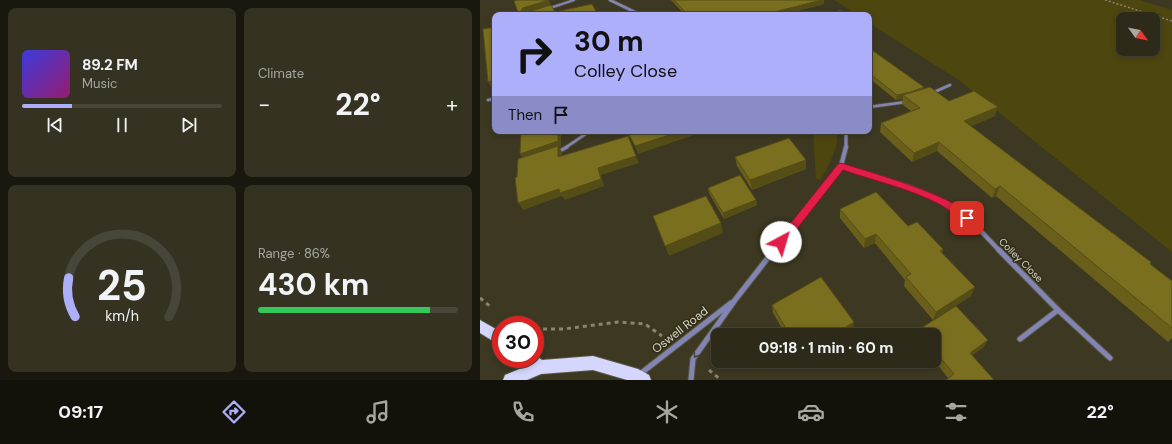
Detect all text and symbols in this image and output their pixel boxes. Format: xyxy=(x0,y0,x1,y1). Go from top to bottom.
north arrow xyxy=(1116,12,1160,56)
map controls xyxy=(1116,12,1160,56)
text: 30 m xyxy=(574,23,644,60)
icon: right xyxy=(508,28,560,80)
text: 89.2 FM xyxy=(82,55,138,75)
text: Colley Close xyxy=(574,59,677,83)
text: Climate xyxy=(258,65,304,82)
text: Music xyxy=(82,75,117,92)
text: 22° xyxy=(335,85,381,124)
text: − xyxy=(258,90,270,119)
text: + xyxy=(446,90,458,119)
icon: arrive xyxy=(550,104,572,126)
text: Then xyxy=(508,105,542,125)
icon: previous xyxy=(44,114,66,136)
icon: pause xyxy=(111,114,133,136)
icon: next xyxy=(178,114,200,136)
pin xyxy=(950,201,984,235)
icon: arrive xyxy=(956,207,978,229)
position arrow xyxy=(760,221,802,263)
street label: Colley Close xyxy=(996,235,1046,285)
text: Range · 86% xyxy=(258,245,330,262)
text: 25 xyxy=(97,258,147,312)
text: 430 km xyxy=(258,265,369,304)
street label: Oswell Road xyxy=(649,303,711,357)
text: km/h xyxy=(105,306,139,324)
speed limit sign: 30 xyxy=(492,316,544,368)
text: 09:18 · 1 min · 60 m xyxy=(759,338,893,358)
one-way arrow xyxy=(694,350,701,357)
icon: directions xyxy=(220,398,248,426)
icon: music xyxy=(364,398,392,426)
icon: phone xyxy=(509,398,537,426)
icon: climate xyxy=(653,398,681,426)
icon: car xyxy=(797,398,825,426)
icon: filters xyxy=(942,398,970,426)
text: 09:17 xyxy=(58,400,103,424)
text: 22° xyxy=(1086,400,1114,424)

